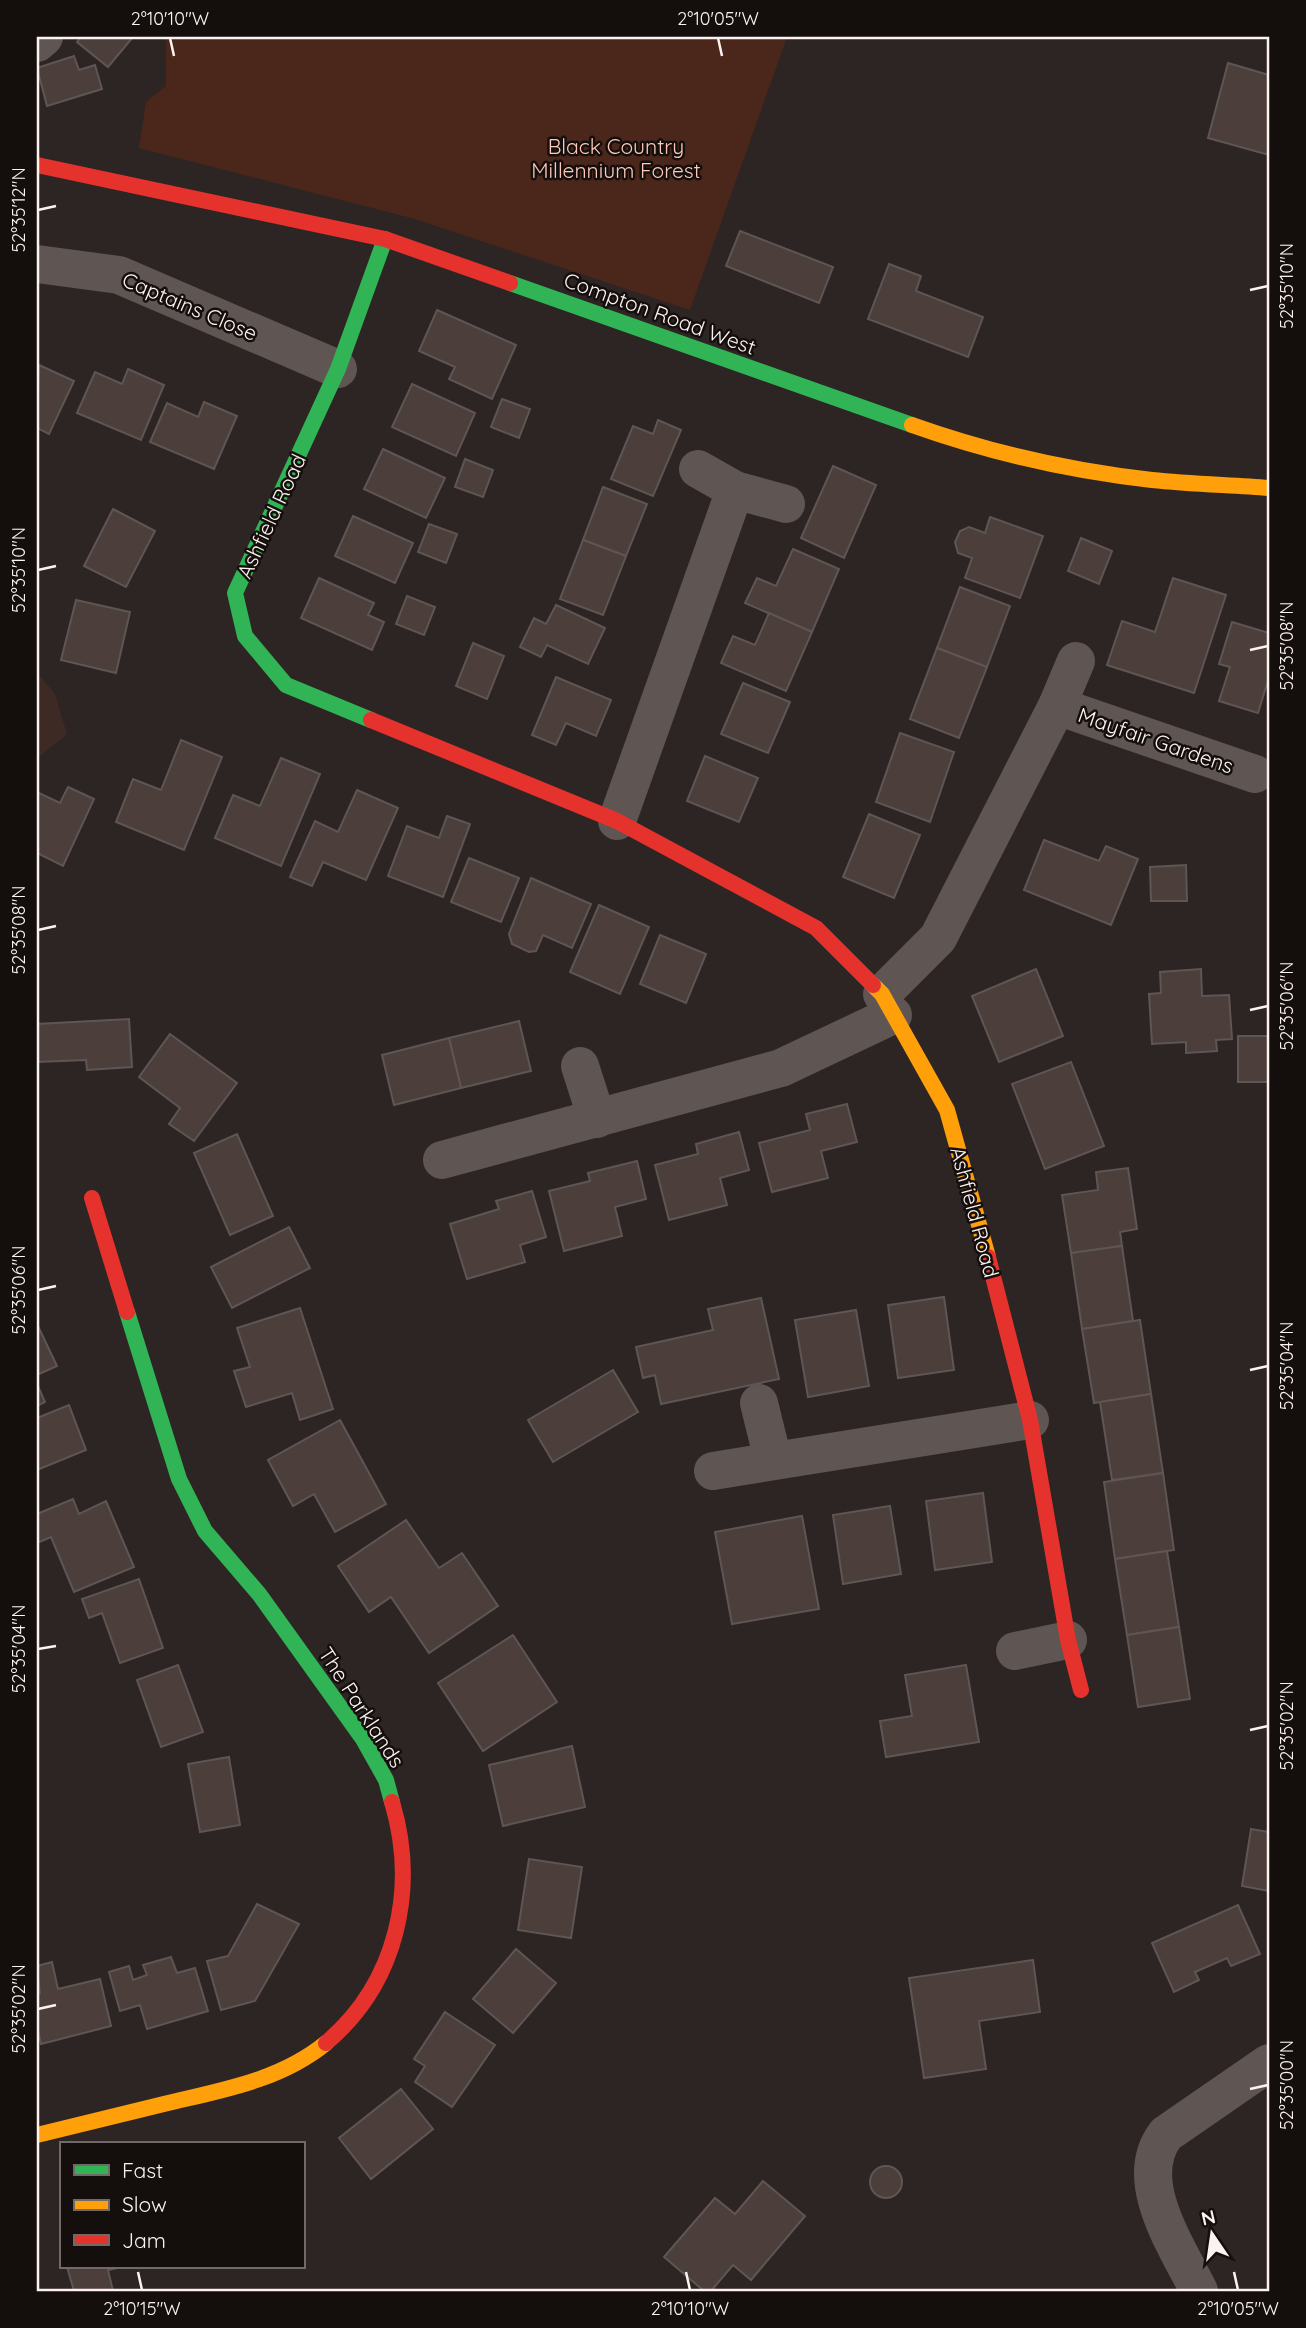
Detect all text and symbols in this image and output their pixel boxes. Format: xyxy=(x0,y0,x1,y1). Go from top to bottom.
text: 2°10'10"W xyxy=(131,7,209,30)
text: 2°10'05"W xyxy=(677,7,759,30)
park label: Black Country Millennium Forest xyxy=(531,133,701,183)
text: 52°35'12"N xyxy=(7,167,30,253)
text: 52°35'10"N xyxy=(1275,243,1298,329)
street label: Captains Close xyxy=(119,266,261,346)
street label: Compton Road West xyxy=(560,266,760,360)
street label: Ashfield Road xyxy=(231,450,311,582)
text: 52°35'10"N xyxy=(7,527,30,613)
text: 52°35'08"N xyxy=(1275,602,1298,690)
street label: Mayfair Gardens xyxy=(1075,701,1237,779)
text: 52°35'08"N xyxy=(7,886,30,974)
text: 52°35'06"N xyxy=(1275,962,1298,1050)
street label: Ashfield Road xyxy=(945,1144,1005,1280)
text: 52°35'06"N xyxy=(7,1246,30,1334)
text: 52°35'04"N xyxy=(1275,1322,1298,1410)
text: 52°35'04"N xyxy=(7,1605,30,1693)
street label: The Parklands xyxy=(313,1642,411,1772)
text: 52°35'02"N xyxy=(1275,1681,1298,1771)
text: 52°35'02"N xyxy=(7,1964,30,2054)
text: 52°35'00"N xyxy=(1275,2040,1298,2130)
legend xyxy=(60,2142,304,2268)
text: Fast xyxy=(122,2157,163,2183)
text: Slow xyxy=(122,2191,167,2217)
north arrow xyxy=(1176,2198,1246,2268)
text: N xyxy=(1199,2204,1218,2231)
text: Jam xyxy=(122,2227,166,2253)
text: 2°10'15"W xyxy=(103,2297,181,2320)
text: 2°10'10"W xyxy=(651,2297,729,2320)
text: 2°10'05"W xyxy=(1197,2297,1279,2320)

